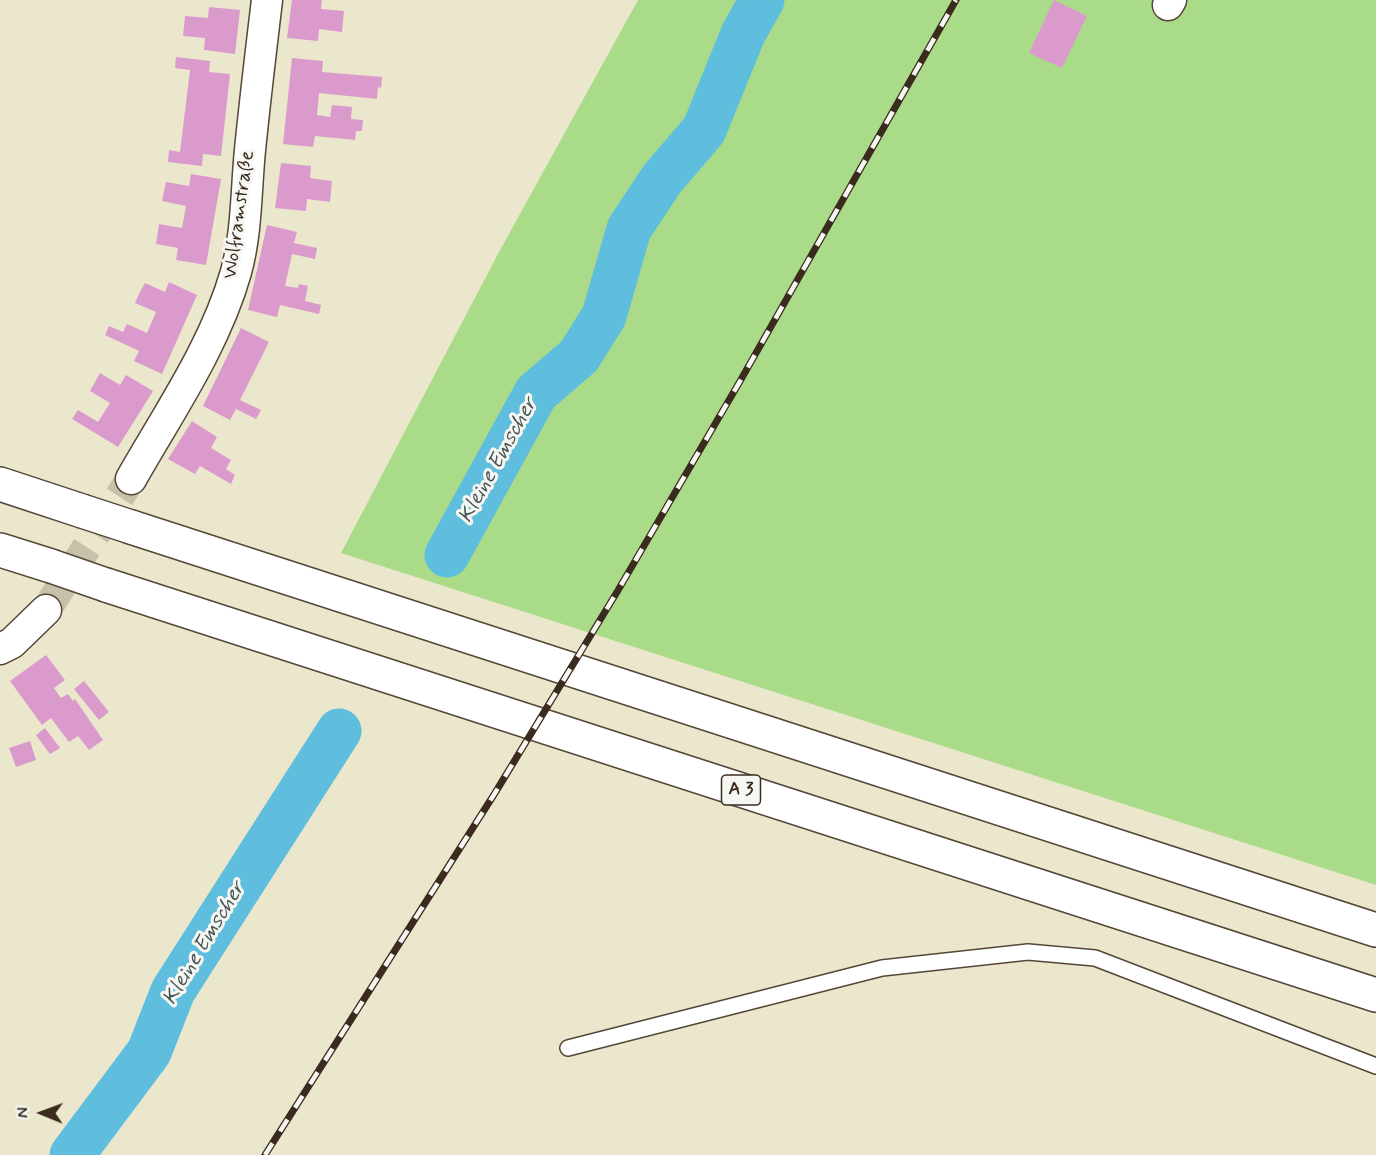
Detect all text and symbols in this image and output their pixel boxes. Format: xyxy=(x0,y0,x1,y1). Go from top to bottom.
street label: Wolframstraße xyxy=(219,149,261,281)
water label: Kleine Emscher xyxy=(454,394,544,528)
road number: A 3 xyxy=(722,775,760,805)
water label: Kleine Emscher xyxy=(158,878,252,1010)
north arrow xyxy=(12,1083,72,1143)
text: N xyxy=(13,1107,34,1118)

